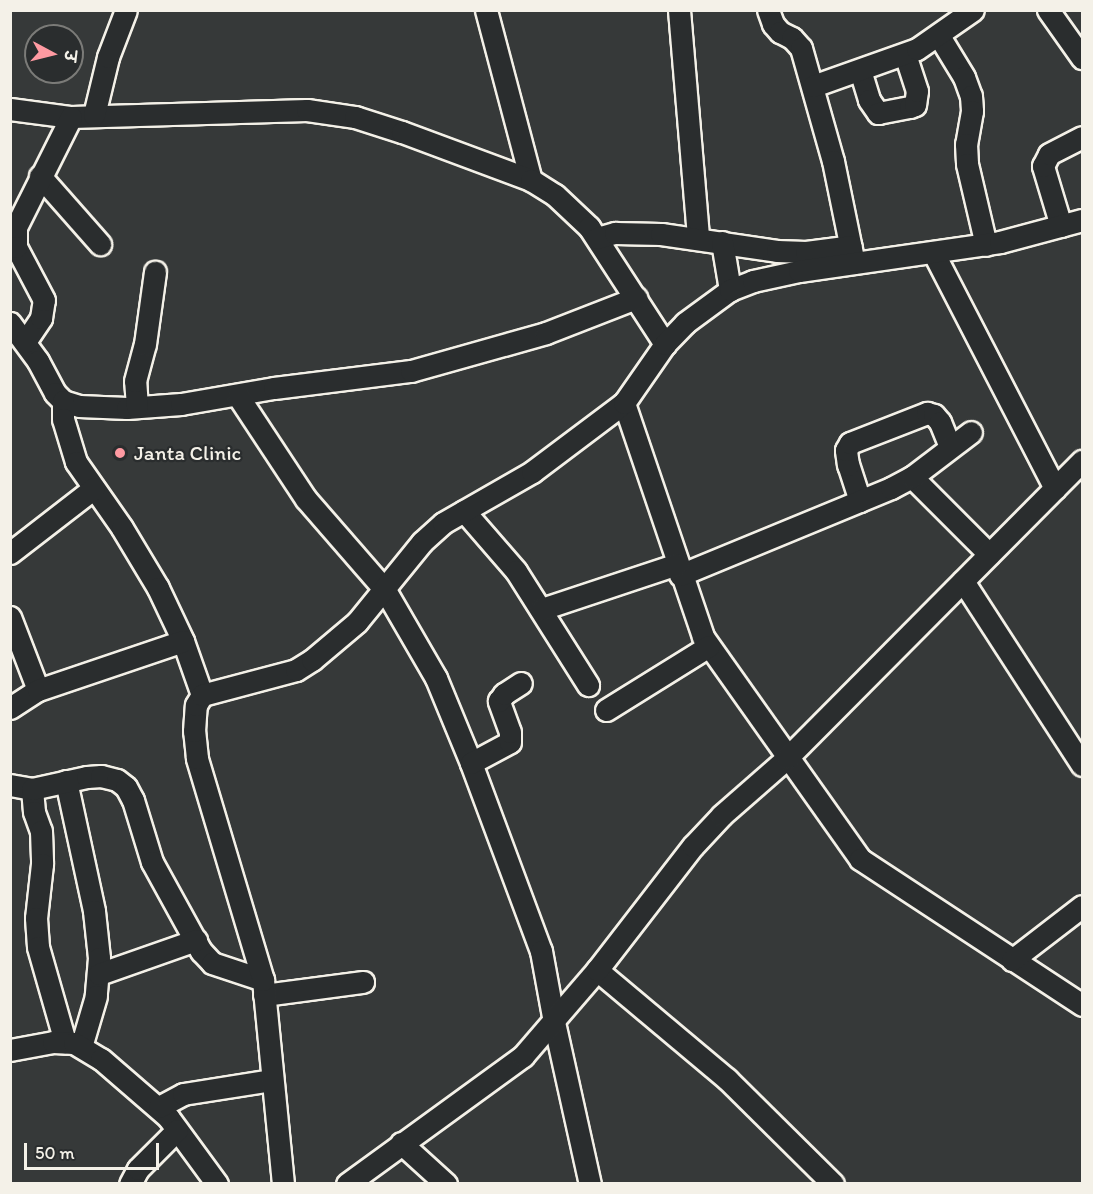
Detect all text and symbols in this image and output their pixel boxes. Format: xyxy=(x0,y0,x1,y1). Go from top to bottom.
north arrow xyxy=(24,24,84,84)
text: उ xyxy=(60,50,80,62)
place label: Janta Clinic xyxy=(134,440,241,466)
marker: Janta Clinic xyxy=(111,444,129,462)
scale bar xyxy=(27,1131,162,1169)
text: 50 m xyxy=(35,1142,75,1164)

